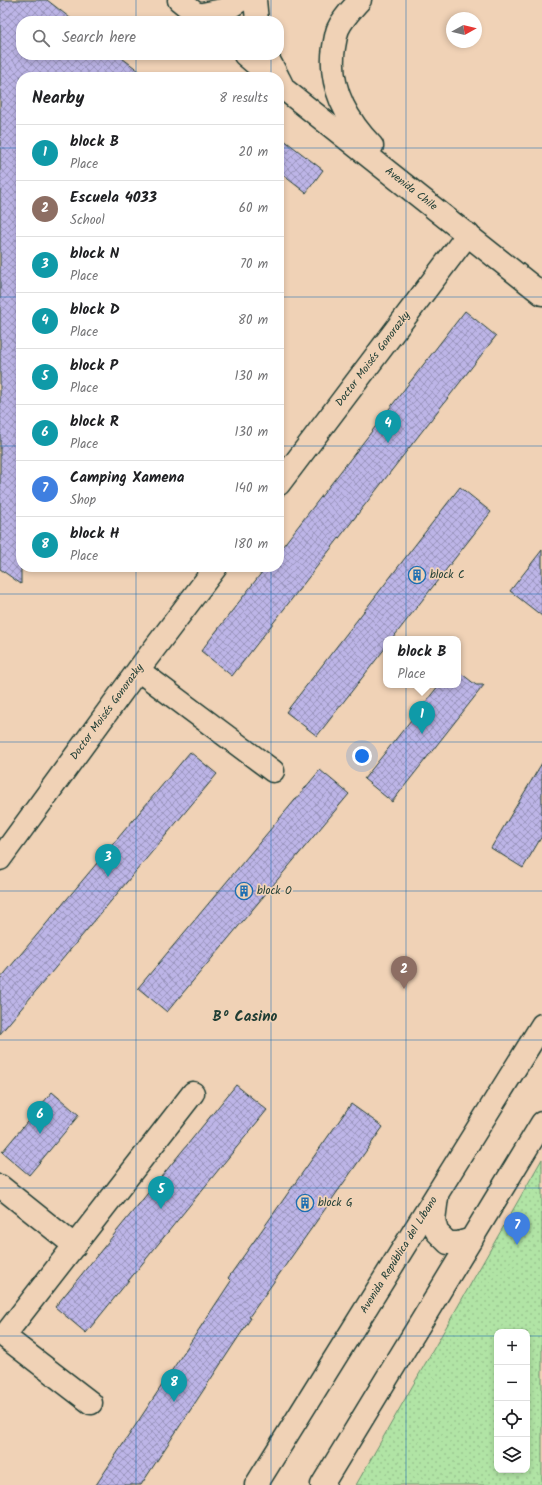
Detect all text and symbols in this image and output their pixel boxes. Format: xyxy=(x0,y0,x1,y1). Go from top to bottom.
north arrow xyxy=(446,12,482,48)
search box xyxy=(16,16,284,60)
text: Search here xyxy=(62,26,136,50)
icon: search xyxy=(30,27,52,49)
text: Nearby xyxy=(32,85,84,112)
text: 8 results xyxy=(219,88,268,109)
text: block B xyxy=(70,130,119,154)
text: 1 xyxy=(43,142,47,163)
text: 20 m xyxy=(238,142,268,163)
text: Place xyxy=(70,154,98,175)
street label: Avenida Chile xyxy=(381,163,441,215)
text: Escuela 4033 xyxy=(70,186,157,210)
text: 2 xyxy=(41,198,49,219)
text: 60 m xyxy=(239,198,268,219)
text: School xyxy=(70,210,105,231)
text: block N xyxy=(70,242,119,266)
text: 3 xyxy=(41,254,49,275)
text: 70 m xyxy=(240,254,268,275)
text: Place xyxy=(70,266,98,287)
text: block D xyxy=(70,298,120,322)
street label: Doctor Moisés Gonorazky xyxy=(331,307,415,411)
text: 4 xyxy=(41,310,49,331)
text: 80 m xyxy=(238,310,268,331)
text: Place xyxy=(70,322,98,343)
text: block P xyxy=(70,354,118,378)
text: 5 xyxy=(42,366,48,387)
text: 130 m xyxy=(234,366,268,387)
text: Place xyxy=(70,378,98,399)
text: block R xyxy=(70,410,119,434)
pin: 4 xyxy=(375,410,401,443)
text: 6 xyxy=(41,422,49,443)
text: 130 m xyxy=(234,422,268,443)
text: Place xyxy=(70,434,98,455)
text: Camping Xamena xyxy=(70,466,184,490)
text: 7 xyxy=(42,478,48,499)
text: 140 m xyxy=(235,478,268,499)
text: Shop xyxy=(70,490,96,511)
text: block H xyxy=(70,522,120,546)
text: 8 xyxy=(41,534,49,555)
text: 180 m xyxy=(234,534,268,555)
text: Place xyxy=(70,546,98,567)
building icon: block C xyxy=(407,565,427,585)
place label: block C xyxy=(430,566,465,584)
popup xyxy=(383,636,461,688)
text: block B xyxy=(397,640,447,664)
street label: Doctor Moisés Gonorazky xyxy=(66,659,149,764)
text: Place xyxy=(397,664,425,685)
pin: 1 xyxy=(409,701,435,734)
your location xyxy=(352,746,372,766)
pin: 3 xyxy=(95,844,121,877)
building icon: block O xyxy=(234,881,254,901)
place label: block O xyxy=(257,882,292,900)
pin: 2 xyxy=(391,956,417,989)
district label: Bº Casino xyxy=(213,1005,278,1029)
pin: 6 xyxy=(27,1101,53,1134)
pin: 5 xyxy=(148,1176,174,1209)
building icon: block G xyxy=(295,1193,315,1213)
street label: Avenida República del Líbano xyxy=(356,1193,442,1317)
place label: block G xyxy=(318,1194,353,1212)
pin: 7 xyxy=(504,1212,530,1245)
map controls xyxy=(494,1329,530,1473)
button: + xyxy=(494,1329,530,1365)
button: − xyxy=(494,1365,530,1401)
pin: 8 xyxy=(161,1369,187,1402)
button: locate xyxy=(494,1401,530,1437)
button: layers xyxy=(494,1437,530,1473)

